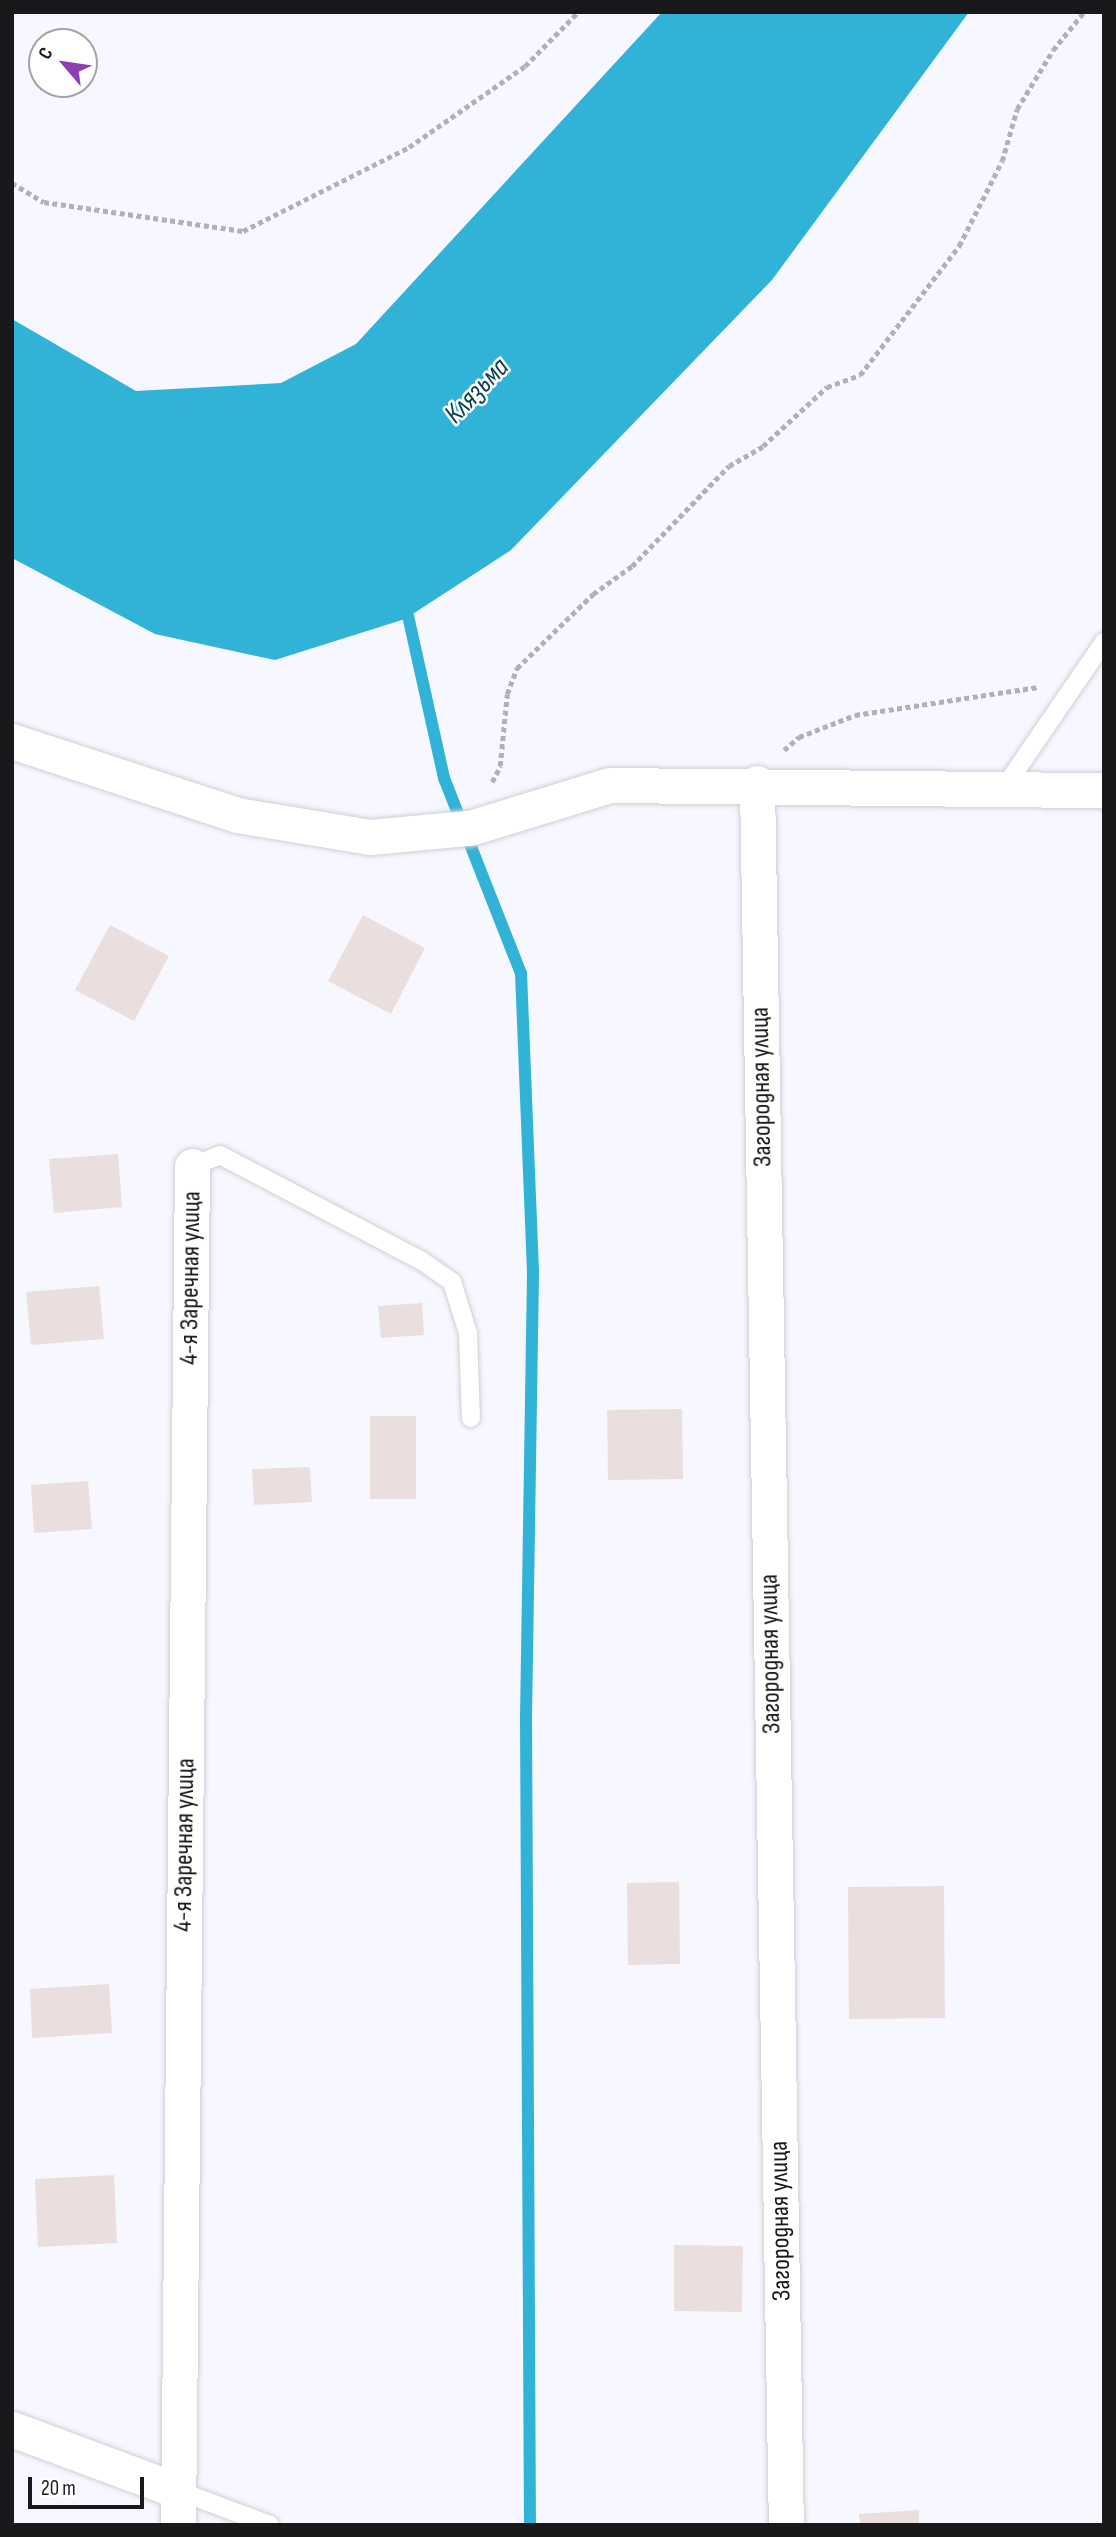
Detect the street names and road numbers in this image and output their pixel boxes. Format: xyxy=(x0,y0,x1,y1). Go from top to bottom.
street label: Загородная улица xyxy=(745,1007,779,1167)
street label: 4-я Заречная улица xyxy=(174,1191,208,1365)
street label: Загородная улица xyxy=(754,1574,788,1734)
street label: 4-я Заречная улица xyxy=(168,1758,202,1932)
street label: Загородная улица xyxy=(764,2141,798,2301)

